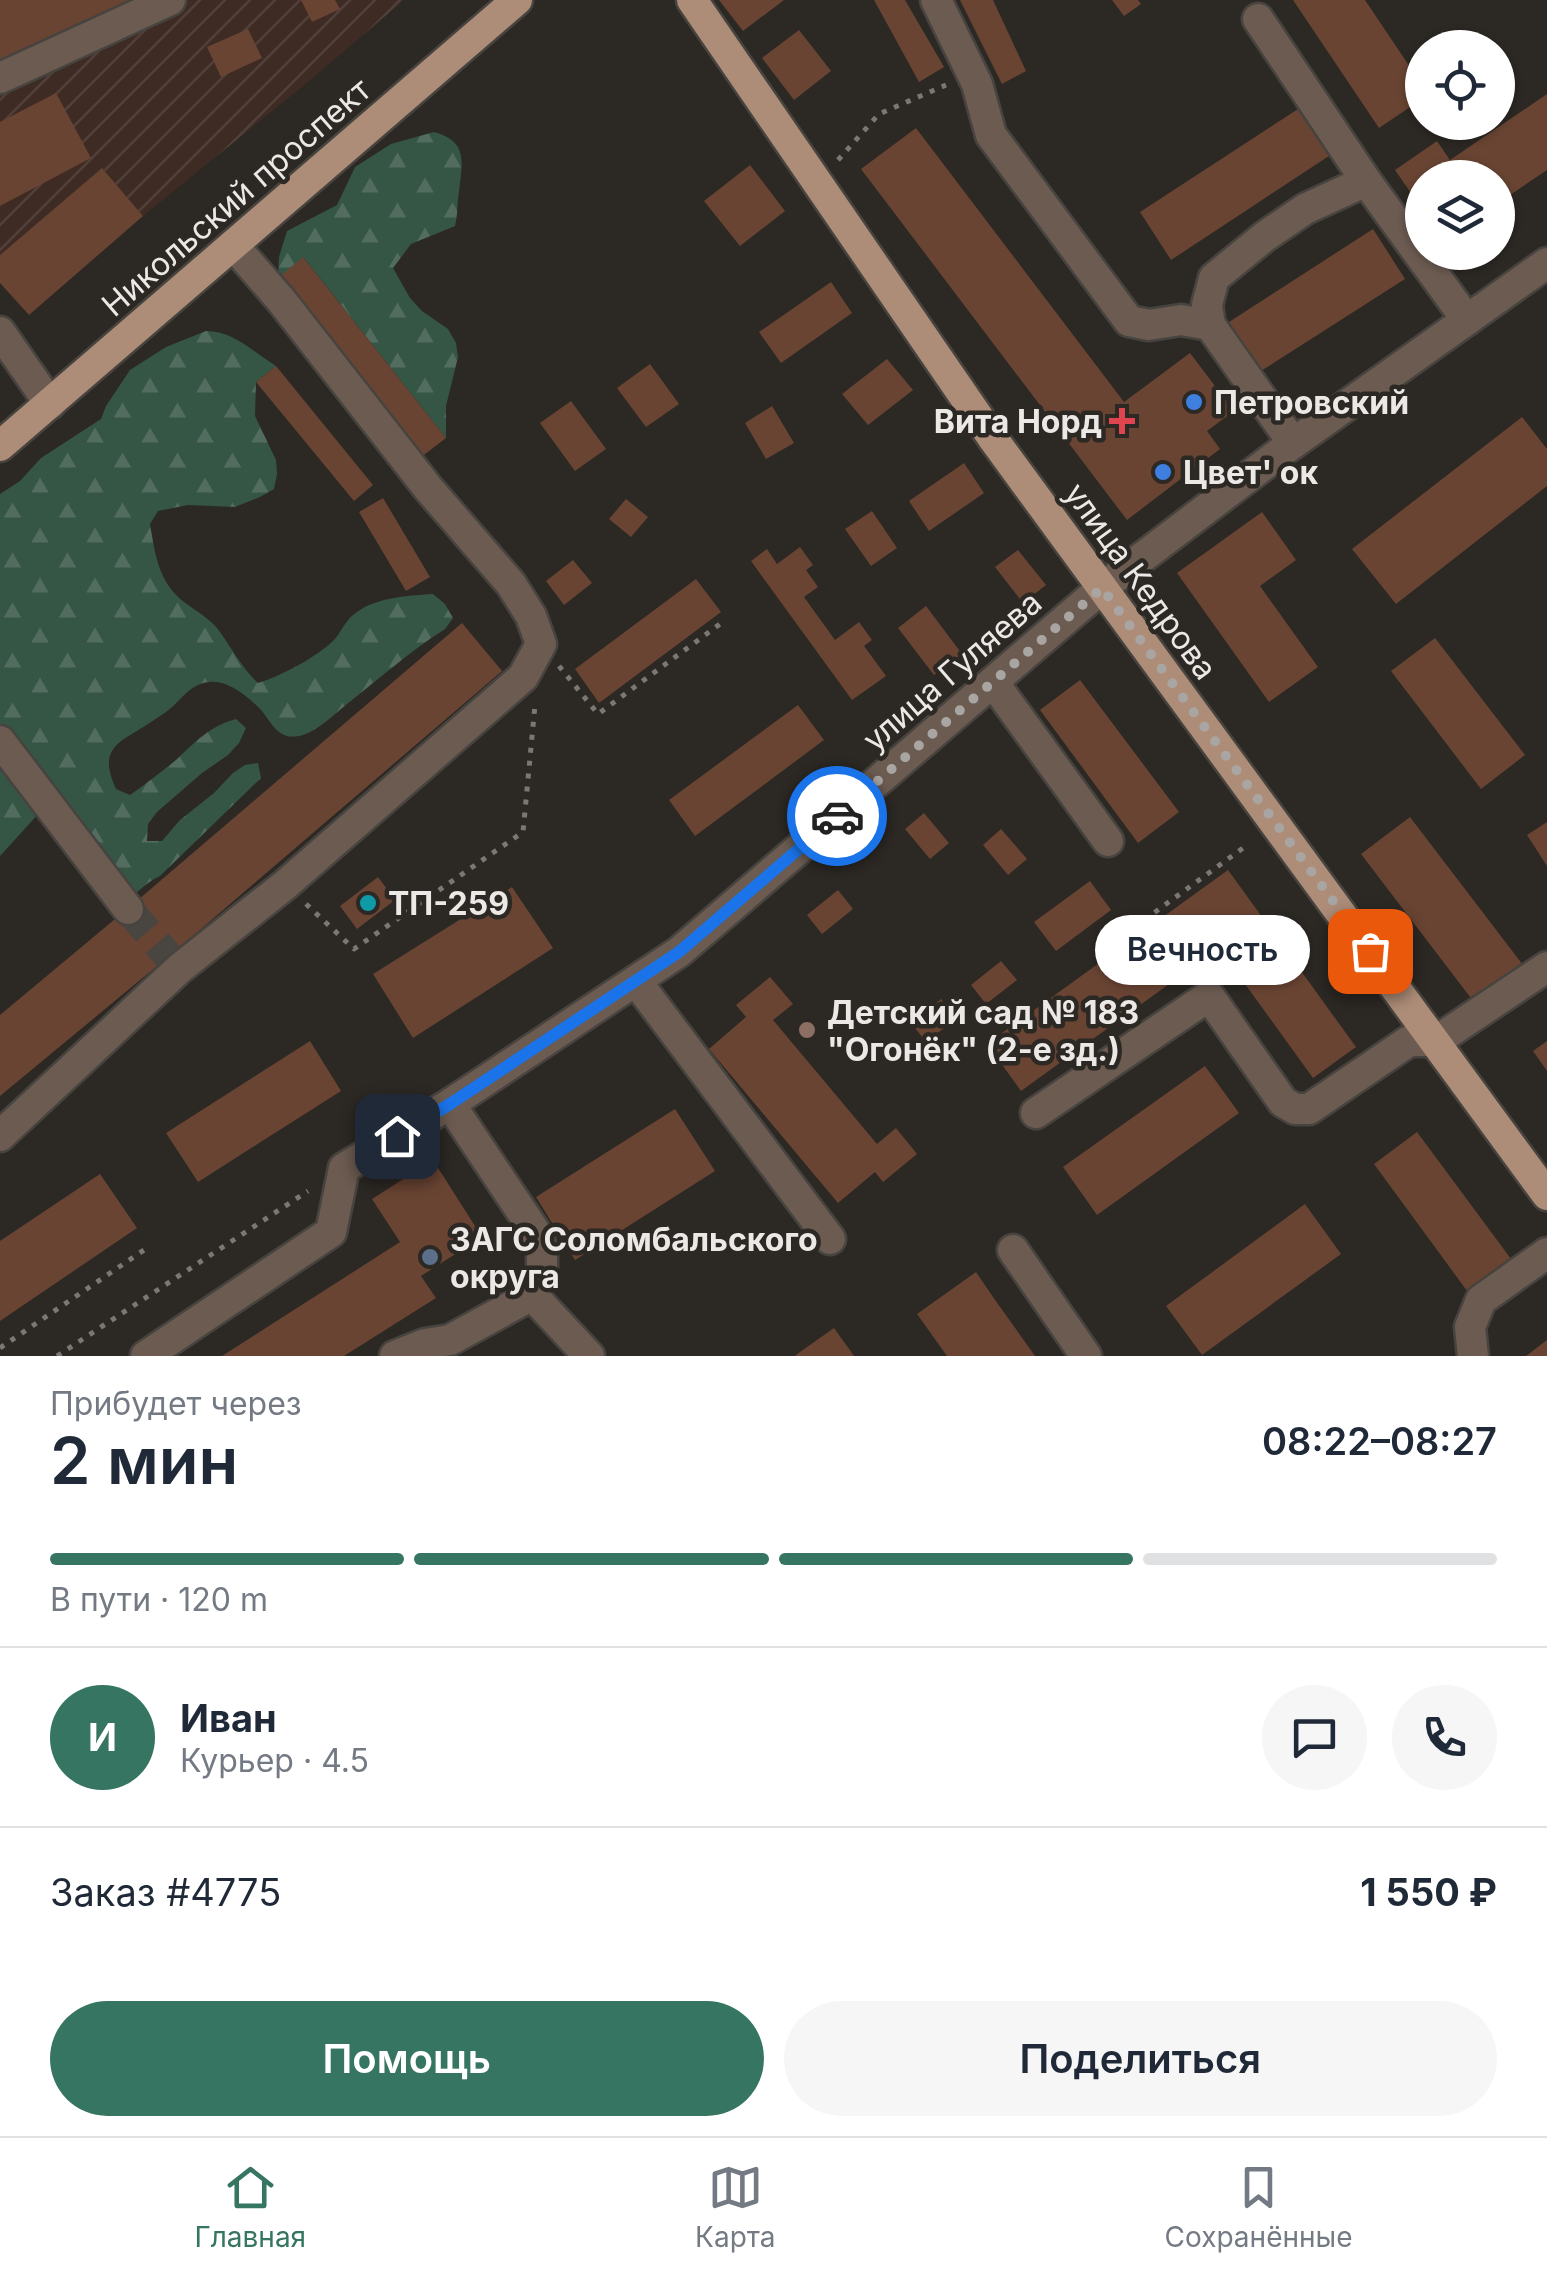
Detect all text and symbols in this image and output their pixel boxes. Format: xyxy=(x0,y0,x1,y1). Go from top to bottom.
map controls xyxy=(1405,30,1515,270)
button: locate xyxy=(1405,30,1515,140)
street label: Никольский проспект xyxy=(94,70,378,324)
button: layers xyxy=(1405,160,1515,270)
place label: Петровский xyxy=(1214,383,1409,422)
marker: Петровский xyxy=(1183,391,1205,413)
place label: Вита Норд xyxy=(934,402,1102,441)
marker: Вита Норд xyxy=(1111,410,1133,432)
place label: Цвет' ок xyxy=(1183,453,1318,492)
marker: Цвет' ок xyxy=(1152,461,1174,483)
street label: улица Кедрова xyxy=(1057,475,1225,687)
street label: улица Гуляева xyxy=(855,583,1049,759)
courier xyxy=(787,766,887,866)
icon: car xyxy=(810,789,865,844)
place label: ТП-259 xyxy=(388,884,509,923)
marker: ТП-259 xyxy=(357,892,379,914)
pin xyxy=(1328,909,1413,994)
callout: Вечность xyxy=(1095,916,1310,986)
icon: bag xyxy=(1343,924,1398,979)
text: Вечность xyxy=(1127,930,1278,969)
place label: Детский сад № 183 "Огонёк" (2-е зд.) xyxy=(827,993,1139,1069)
marker: Детский сад № 183 "Огонёк" (2-е зд.) xyxy=(796,1019,818,1041)
pin xyxy=(355,1094,440,1179)
icon: home xyxy=(370,1109,425,1164)
place label: ЗАГС Соломбальского округа xyxy=(450,1220,818,1296)
marker: ЗАГС Соломбальского округа xyxy=(419,1246,441,1268)
text: Прибудет через xyxy=(50,1384,302,1423)
text: 08:22–08:27 xyxy=(1262,1418,1497,1464)
text: 2 мин xyxy=(50,1421,238,1500)
text: В пути · 120 m xyxy=(50,1580,268,1619)
button: chat xyxy=(1262,1685,1367,1790)
button: phone xyxy=(1392,1685,1497,1790)
text: Иван xyxy=(180,1695,277,1741)
text: И xyxy=(88,1714,117,1760)
text: Курьер · 4.5 xyxy=(180,1741,369,1780)
text: Заказ #4775 xyxy=(50,1869,281,1915)
text: 1 550 ₽ xyxy=(1360,1869,1497,1915)
button: Помощь xyxy=(50,2001,764,2116)
button: Поделиться xyxy=(784,2001,1497,2116)
tab: Главная xyxy=(194,2160,306,2254)
tab: Карта xyxy=(695,2160,776,2254)
tab: Сохранённые xyxy=(1165,2160,1353,2254)

